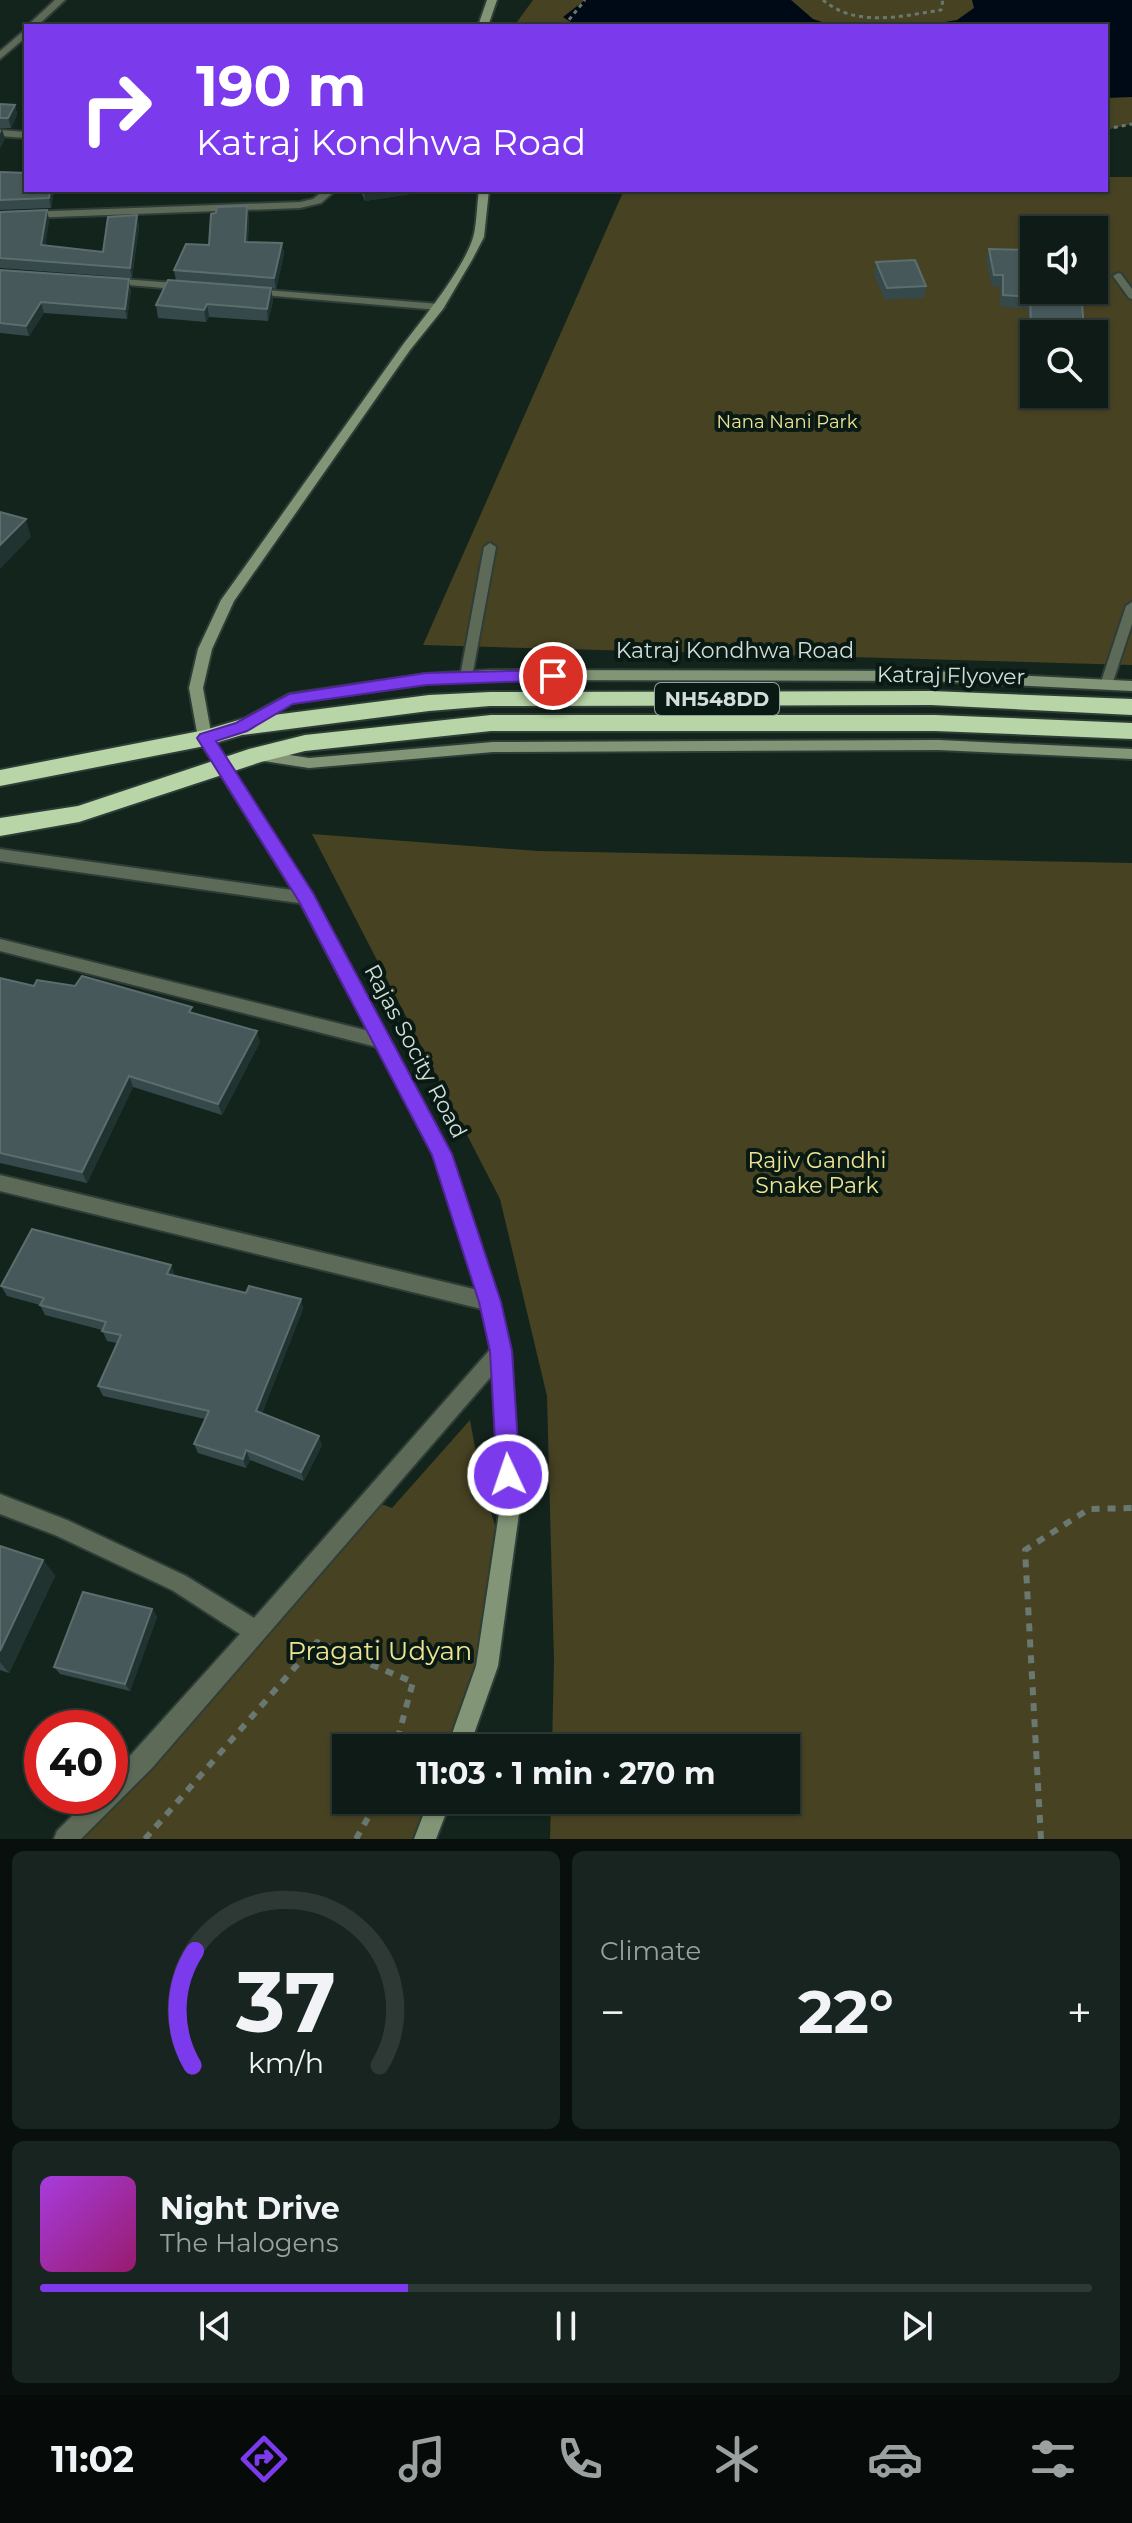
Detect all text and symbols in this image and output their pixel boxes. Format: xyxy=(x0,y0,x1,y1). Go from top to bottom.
text: 190 m xyxy=(196,52,366,120)
icon: right xyxy=(64,56,168,160)
text: Katraj Kondhwa Road xyxy=(196,120,586,164)
map controls xyxy=(1020,216,1108,408)
button: sound xyxy=(1020,216,1108,304)
button: search xyxy=(1020,320,1108,408)
park label: Nana Nani Park xyxy=(717,411,858,433)
street label: Katraj Kondhwa Road xyxy=(616,637,854,664)
pin xyxy=(519,642,587,710)
icon: arrive xyxy=(531,654,575,698)
street label: Katraj Flyover xyxy=(877,661,1025,690)
road number: NH548DD xyxy=(655,683,779,715)
street label: Rajas Socity Road xyxy=(358,960,473,1143)
park label: Rajiv Gandhi Snake Park xyxy=(748,1147,886,1199)
position arrow xyxy=(466,1433,550,1517)
park label: Pragati Udyan xyxy=(288,1635,472,1667)
speed limit sign: 40 xyxy=(24,1710,128,1814)
text: 11:03 · 1 min · 270 m xyxy=(417,1755,715,1792)
text: Climate xyxy=(600,1935,701,1967)
text: 37 xyxy=(235,1951,336,2053)
text: 22° xyxy=(798,1975,894,2048)
text: − xyxy=(600,1985,625,2039)
text: + xyxy=(1067,1985,1092,2039)
text: km/h xyxy=(248,2045,324,2080)
text: Night Drive xyxy=(160,2190,340,2227)
text: The Halogens xyxy=(160,2227,339,2259)
icon: previous xyxy=(193,2304,237,2348)
icon: pause xyxy=(544,2304,588,2348)
icon: next xyxy=(895,2304,939,2348)
icon: directions xyxy=(236,2431,292,2487)
icon: music xyxy=(394,2431,450,2487)
icon: phone xyxy=(552,2431,608,2487)
icon: climate xyxy=(709,2431,765,2487)
icon: car xyxy=(867,2431,923,2487)
icon: filters xyxy=(1025,2431,1081,2487)
text: 11:02 xyxy=(51,2437,134,2481)

